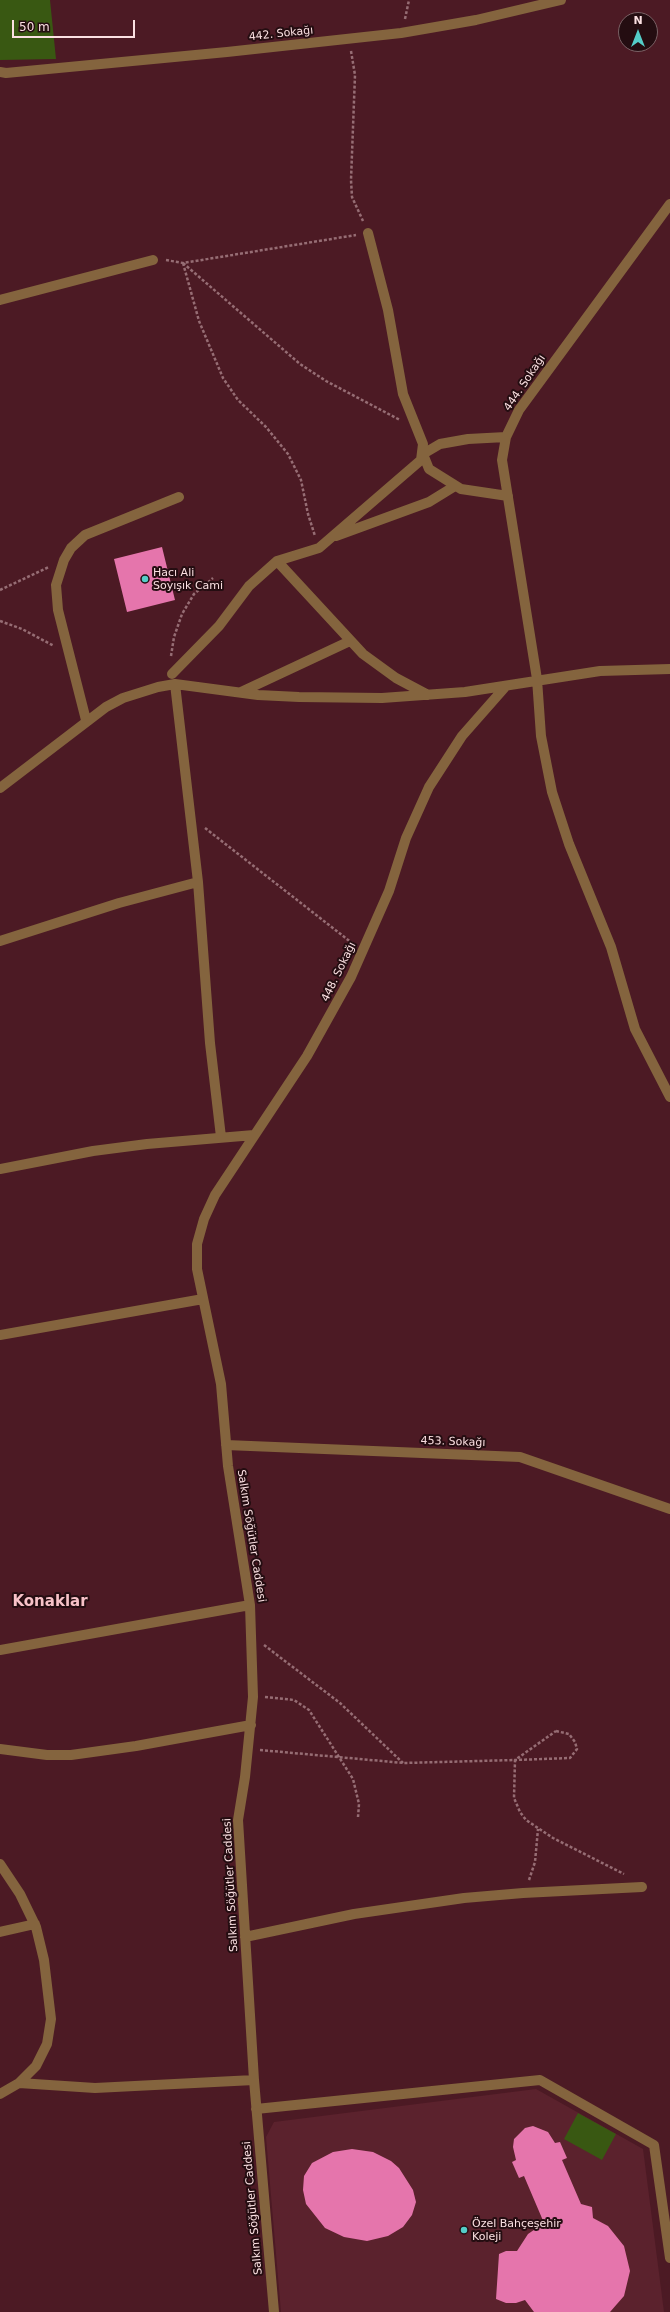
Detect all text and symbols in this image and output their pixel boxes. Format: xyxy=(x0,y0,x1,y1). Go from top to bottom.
scale bar xyxy=(14,12,137,38)
north arrow xyxy=(618,12,658,52)
text: N xyxy=(633,14,643,27)
text: 50 m xyxy=(19,20,50,34)
street label: 442. Sokağı xyxy=(248,24,314,44)
street label: 444. Sokağı xyxy=(501,353,549,413)
place label: Hacı Ali Soyışık Cami xyxy=(153,566,223,592)
marker: Hacı Ali Soyışık Cami xyxy=(140,574,150,584)
street label: 448. Sokağı xyxy=(319,940,359,1004)
street label: 453. Sokağı xyxy=(420,1434,486,1450)
street label: Salkım Söğütler Caddesi xyxy=(234,1469,268,1603)
district label: Konaklar xyxy=(12,1593,88,1611)
street label: Salkım Söğütler Caddesi xyxy=(221,1818,241,1952)
street label: Salkım Söğütler Caddesi xyxy=(241,2141,265,2275)
place label: Özel Bahçeşehir Koleji xyxy=(472,2217,561,2243)
marker: Özel Bahçeşehir Koleji xyxy=(459,2225,469,2235)

